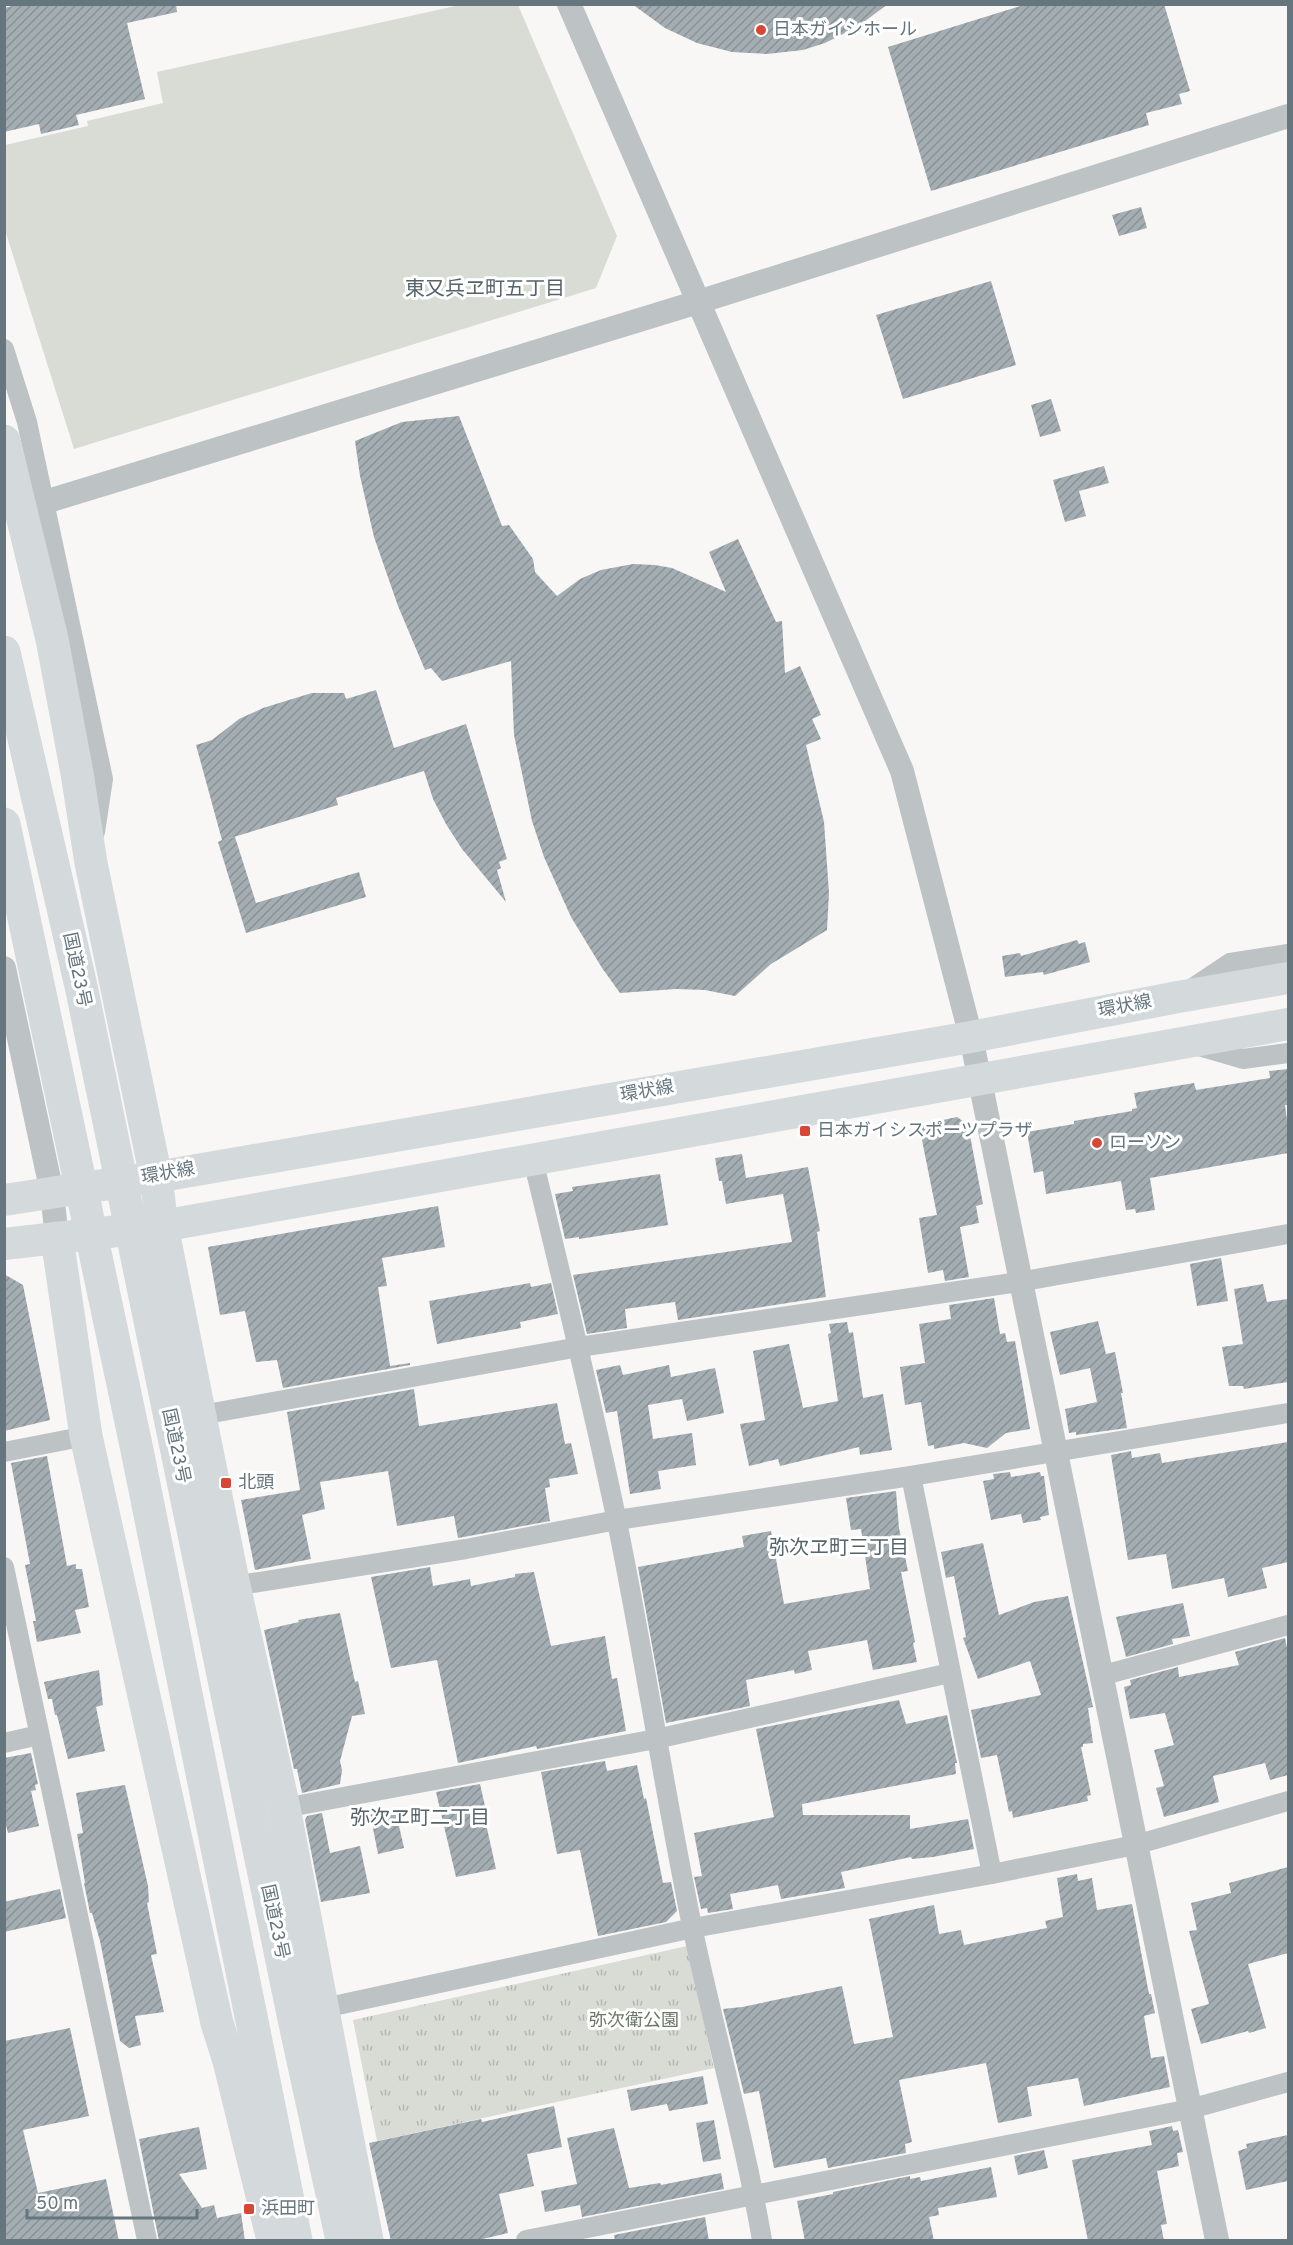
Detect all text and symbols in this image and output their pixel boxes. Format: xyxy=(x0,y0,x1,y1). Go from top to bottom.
place label: 日本ガイシホール xyxy=(773,19,917,42)
marker: 日本ガイシホール xyxy=(754,23,768,37)
district label: 東又兵ヱ町五丁目 xyxy=(405,277,565,303)
street label: 国道23号 xyxy=(57,931,95,1009)
street label: 環状線 xyxy=(1096,991,1154,1023)
street label: 環状線 xyxy=(618,1076,676,1108)
place label: 日本ガイシスポーツプラザ xyxy=(817,1120,1033,1143)
marker: 日本ガイシスポーツプラザ xyxy=(798,1124,812,1138)
place label: ローソン xyxy=(1109,1132,1181,1155)
marker: ローソン xyxy=(1090,1136,1104,1150)
street label: 環状線 xyxy=(139,1158,197,1190)
street label: 国道23号 xyxy=(156,1407,194,1485)
place label: 北頭 xyxy=(238,1472,274,1495)
marker: 北頭 xyxy=(219,1476,233,1490)
district label: 弥次ヱ町三丁目 xyxy=(769,1536,909,1562)
district label: 弥次ヱ町二丁目 xyxy=(350,1806,490,1832)
street label: 国道23号 xyxy=(255,1883,293,1961)
park label: 弥次衛公園 xyxy=(589,2010,679,2033)
scale bar xyxy=(27,2182,196,2220)
text: 50 m xyxy=(36,2193,78,2216)
place label: 浜田町 xyxy=(261,2198,315,2221)
marker: 浜田町 xyxy=(242,2202,256,2216)

